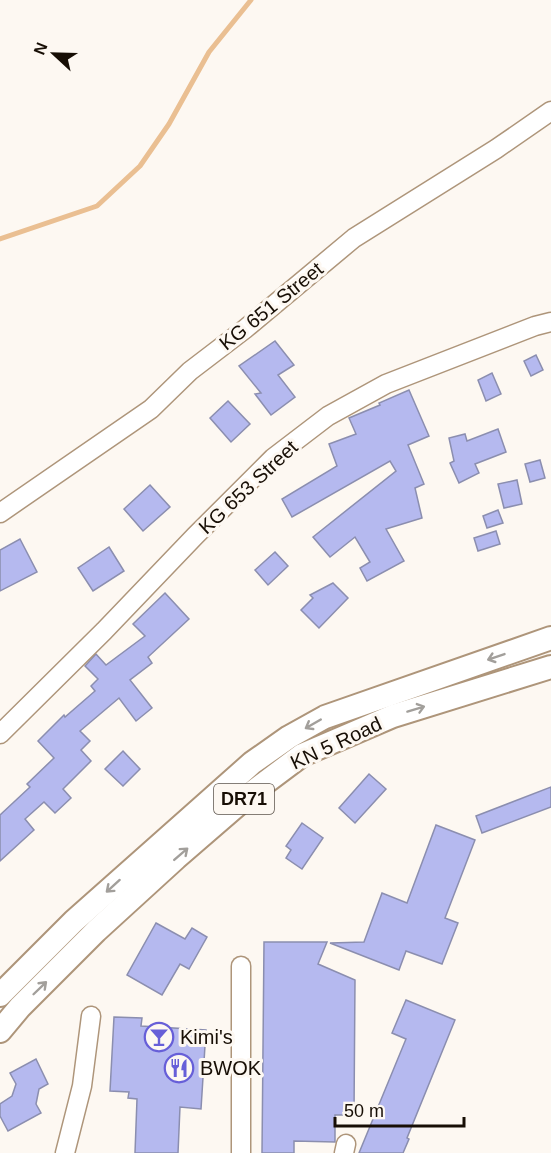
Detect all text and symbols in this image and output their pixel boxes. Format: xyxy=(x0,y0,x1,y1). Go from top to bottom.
north arrow xyxy=(24,24,84,84)
text: N xyxy=(31,40,51,57)
street label: KG 651 Street xyxy=(215,257,328,354)
street label: KG 653 Street xyxy=(194,435,302,538)
one-way arrow xyxy=(487,653,506,664)
one-way arrow xyxy=(406,703,425,714)
street label: KN 5 Road xyxy=(287,712,385,774)
one-way arrow xyxy=(304,719,322,730)
road number: DR71 xyxy=(214,784,274,814)
one-way arrow xyxy=(173,847,189,860)
one-way arrow xyxy=(106,879,121,893)
one-way arrow xyxy=(32,980,47,995)
bar icon: Kimi's xyxy=(143,1021,175,1053)
place label: Kimi's xyxy=(180,1026,233,1048)
restaurant icon: BWOK xyxy=(163,1052,195,1084)
place label: BWOK xyxy=(200,1057,262,1079)
scale bar xyxy=(335,1090,464,1128)
text: 50 m xyxy=(344,1101,384,1121)

